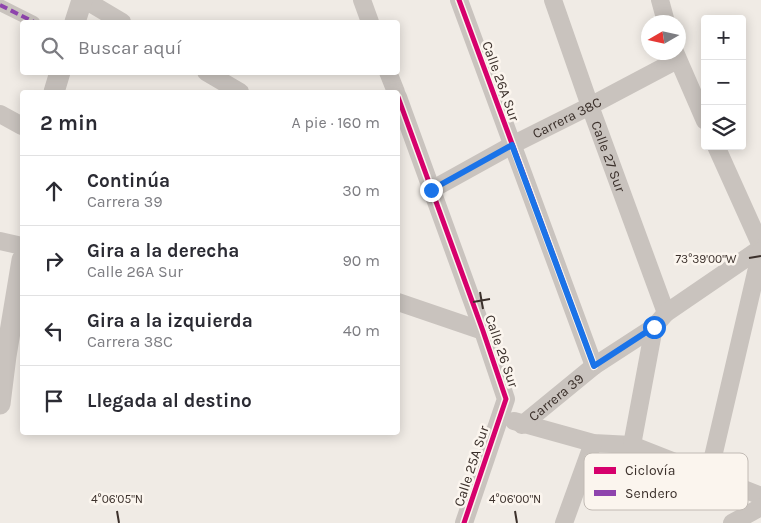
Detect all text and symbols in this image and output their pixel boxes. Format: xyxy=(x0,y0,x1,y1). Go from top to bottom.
north arrow xyxy=(641,15,686,60)
map controls xyxy=(701,15,746,150)
button: + xyxy=(701,15,746,60)
search box xyxy=(20,20,400,75)
icon: search xyxy=(38,34,66,62)
text: Buscar aquí xyxy=(78,37,182,59)
street label: Calle 26A Sur xyxy=(478,39,523,124)
button: − xyxy=(701,60,746,105)
street label: Carrera 38C xyxy=(530,93,605,142)
button: layers xyxy=(701,105,746,150)
text: 2 min xyxy=(40,111,98,135)
text: A pie · 160 m xyxy=(292,113,380,132)
street label: Calle 27 Sur xyxy=(587,119,629,195)
text: Continúa xyxy=(87,170,170,192)
icon: ahead xyxy=(40,177,68,205)
route end xyxy=(420,179,443,202)
text: 30 m xyxy=(342,181,380,200)
text: Carrera 39 xyxy=(87,192,163,211)
text: Gira a la derecha xyxy=(87,240,239,262)
icon: right xyxy=(40,247,68,275)
text: 90 m xyxy=(342,251,380,270)
text: 73°39'00"W xyxy=(675,252,737,266)
text: Calle 26A Sur xyxy=(87,262,183,281)
text: Gira a la izquierda xyxy=(87,310,253,332)
street label: Calle 26 Sur xyxy=(481,312,522,391)
route start xyxy=(643,316,666,339)
icon: left xyxy=(40,317,68,345)
text: 40 m xyxy=(343,321,380,340)
text: Carrera 38C xyxy=(87,332,173,351)
street label: Carrera 39 xyxy=(525,370,587,425)
icon: arrive xyxy=(40,387,68,415)
text: Llegada al destino xyxy=(87,390,252,412)
street label: Calle 25A Sur xyxy=(450,423,493,509)
legend xyxy=(584,453,748,510)
text: Ciclovía xyxy=(625,462,675,479)
text: Sendero xyxy=(625,485,677,502)
text: 4°06'05"N xyxy=(91,492,143,506)
text: 4°06'00"N xyxy=(489,492,541,506)

